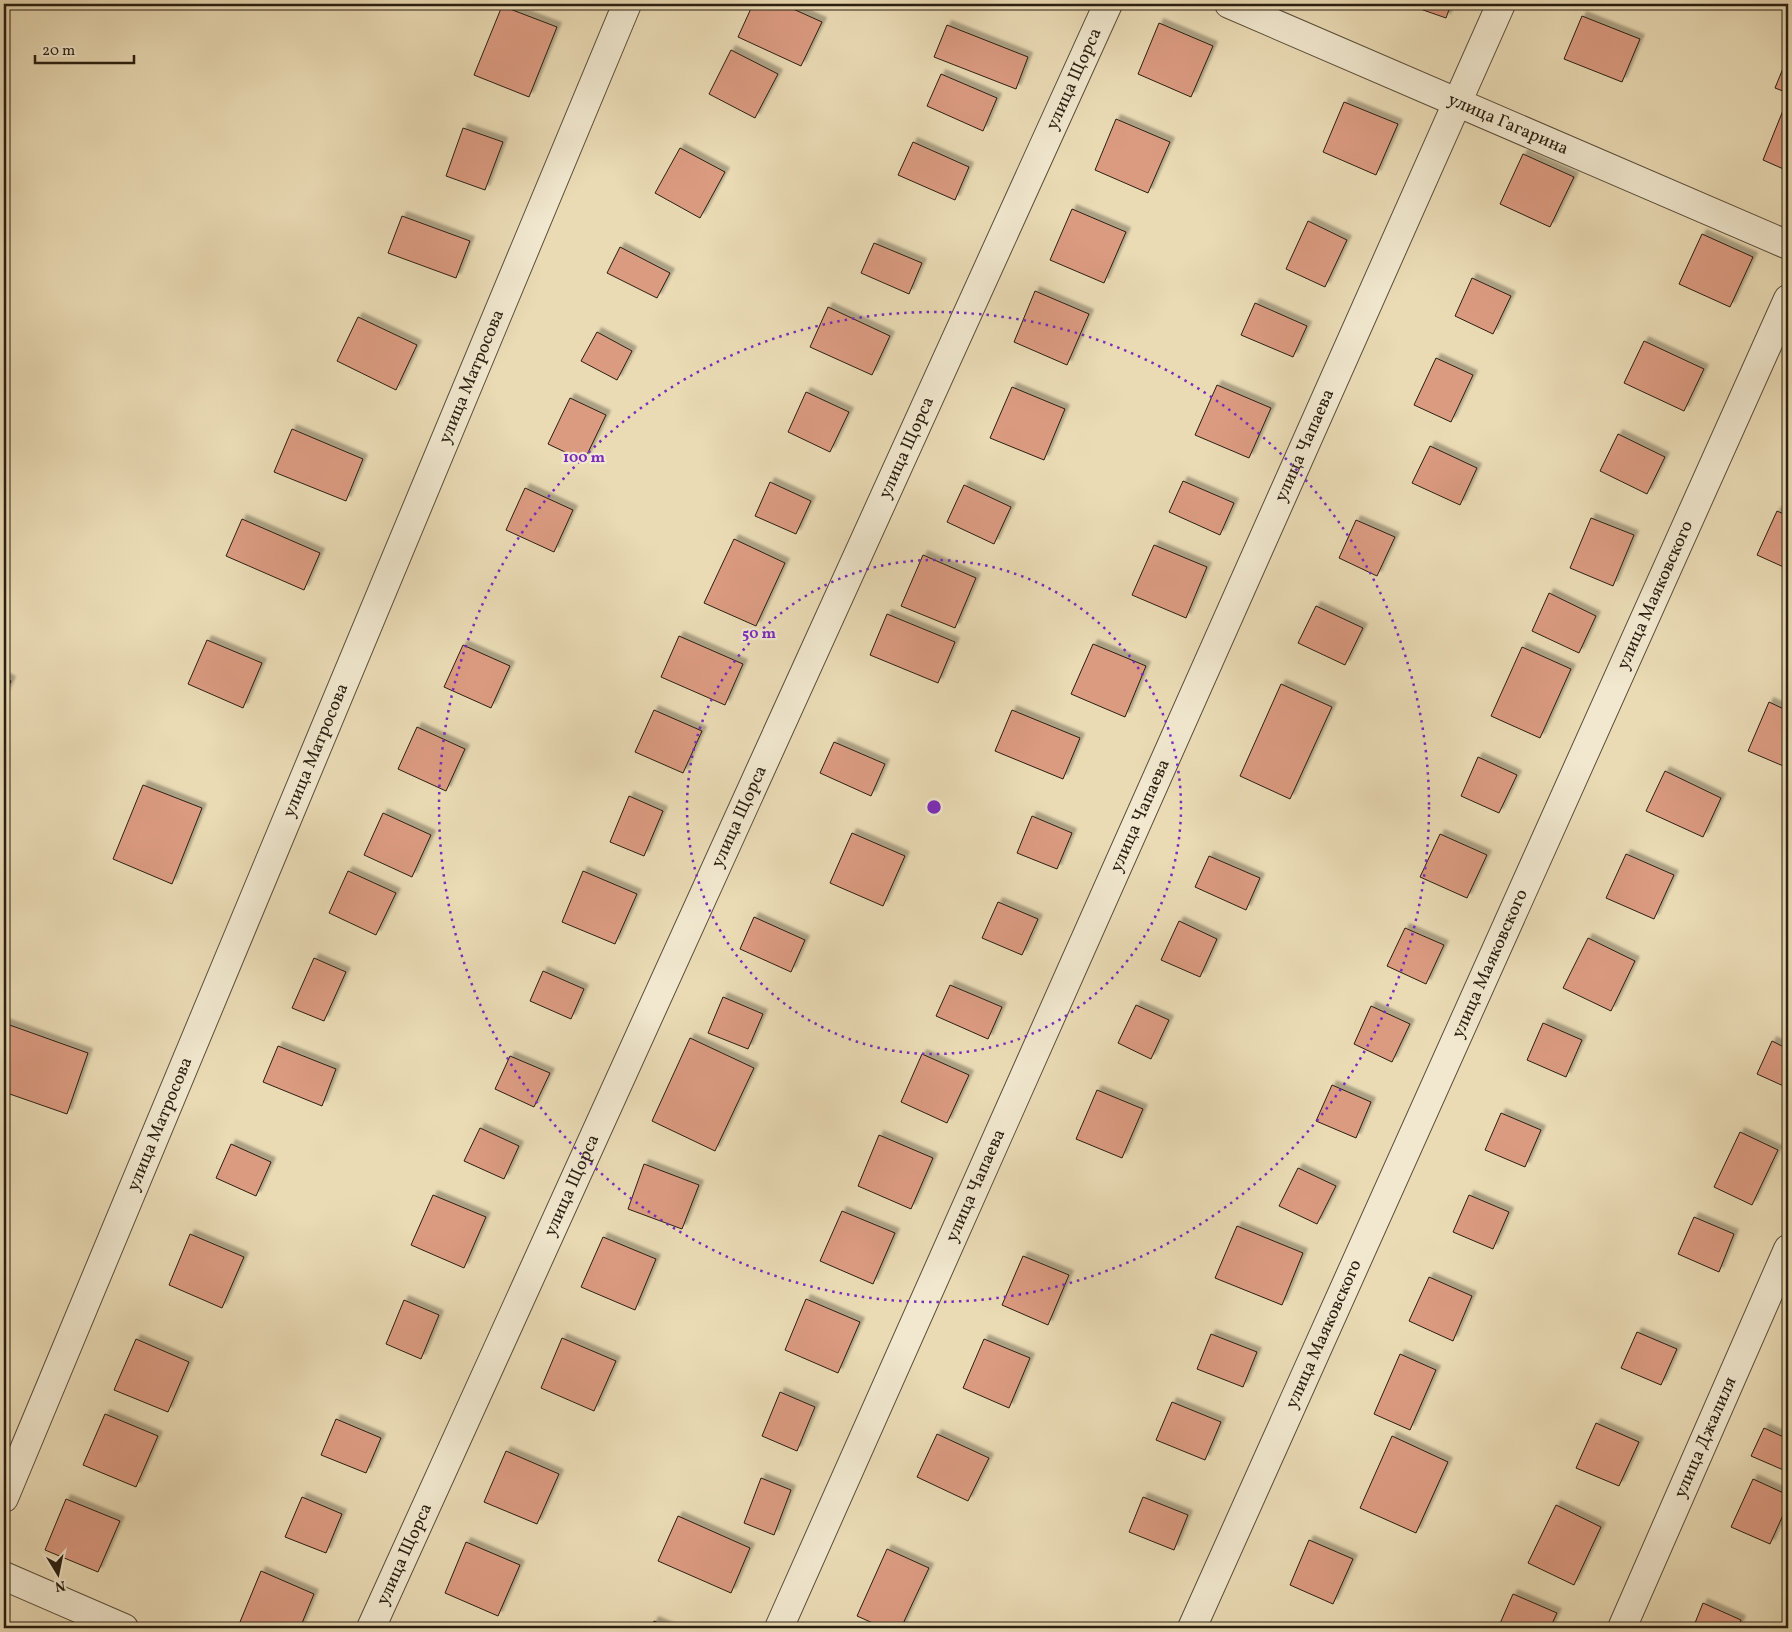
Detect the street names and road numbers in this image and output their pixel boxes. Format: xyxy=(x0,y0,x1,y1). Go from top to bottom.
street label: улица Щорса xyxy=(1040,24,1108,134)
street label: улица Гагарина xyxy=(1444,87,1573,161)
street label: улица Матросова xyxy=(433,306,511,448)
street label: улица Чапаева xyxy=(1269,385,1341,506)
street label: улица Щорса xyxy=(873,393,941,503)
street label: улица Маяковского xyxy=(1611,516,1700,674)
street label: улица Матросова xyxy=(277,679,355,821)
street label: улица Чапаева xyxy=(1104,755,1176,876)
street label: улица Щорса xyxy=(705,761,773,872)
street label: улица Маяковского xyxy=(1446,885,1534,1042)
street label: улица Матросова xyxy=(121,1053,199,1195)
street label: улица Чапаева xyxy=(940,1125,1012,1246)
street label: улица Щорса xyxy=(538,1130,606,1241)
street label: улица Маяковского xyxy=(1279,1256,1368,1413)
street label: улица Джалиля xyxy=(1668,1373,1743,1502)
street label: улица Щорса xyxy=(370,1499,439,1609)

